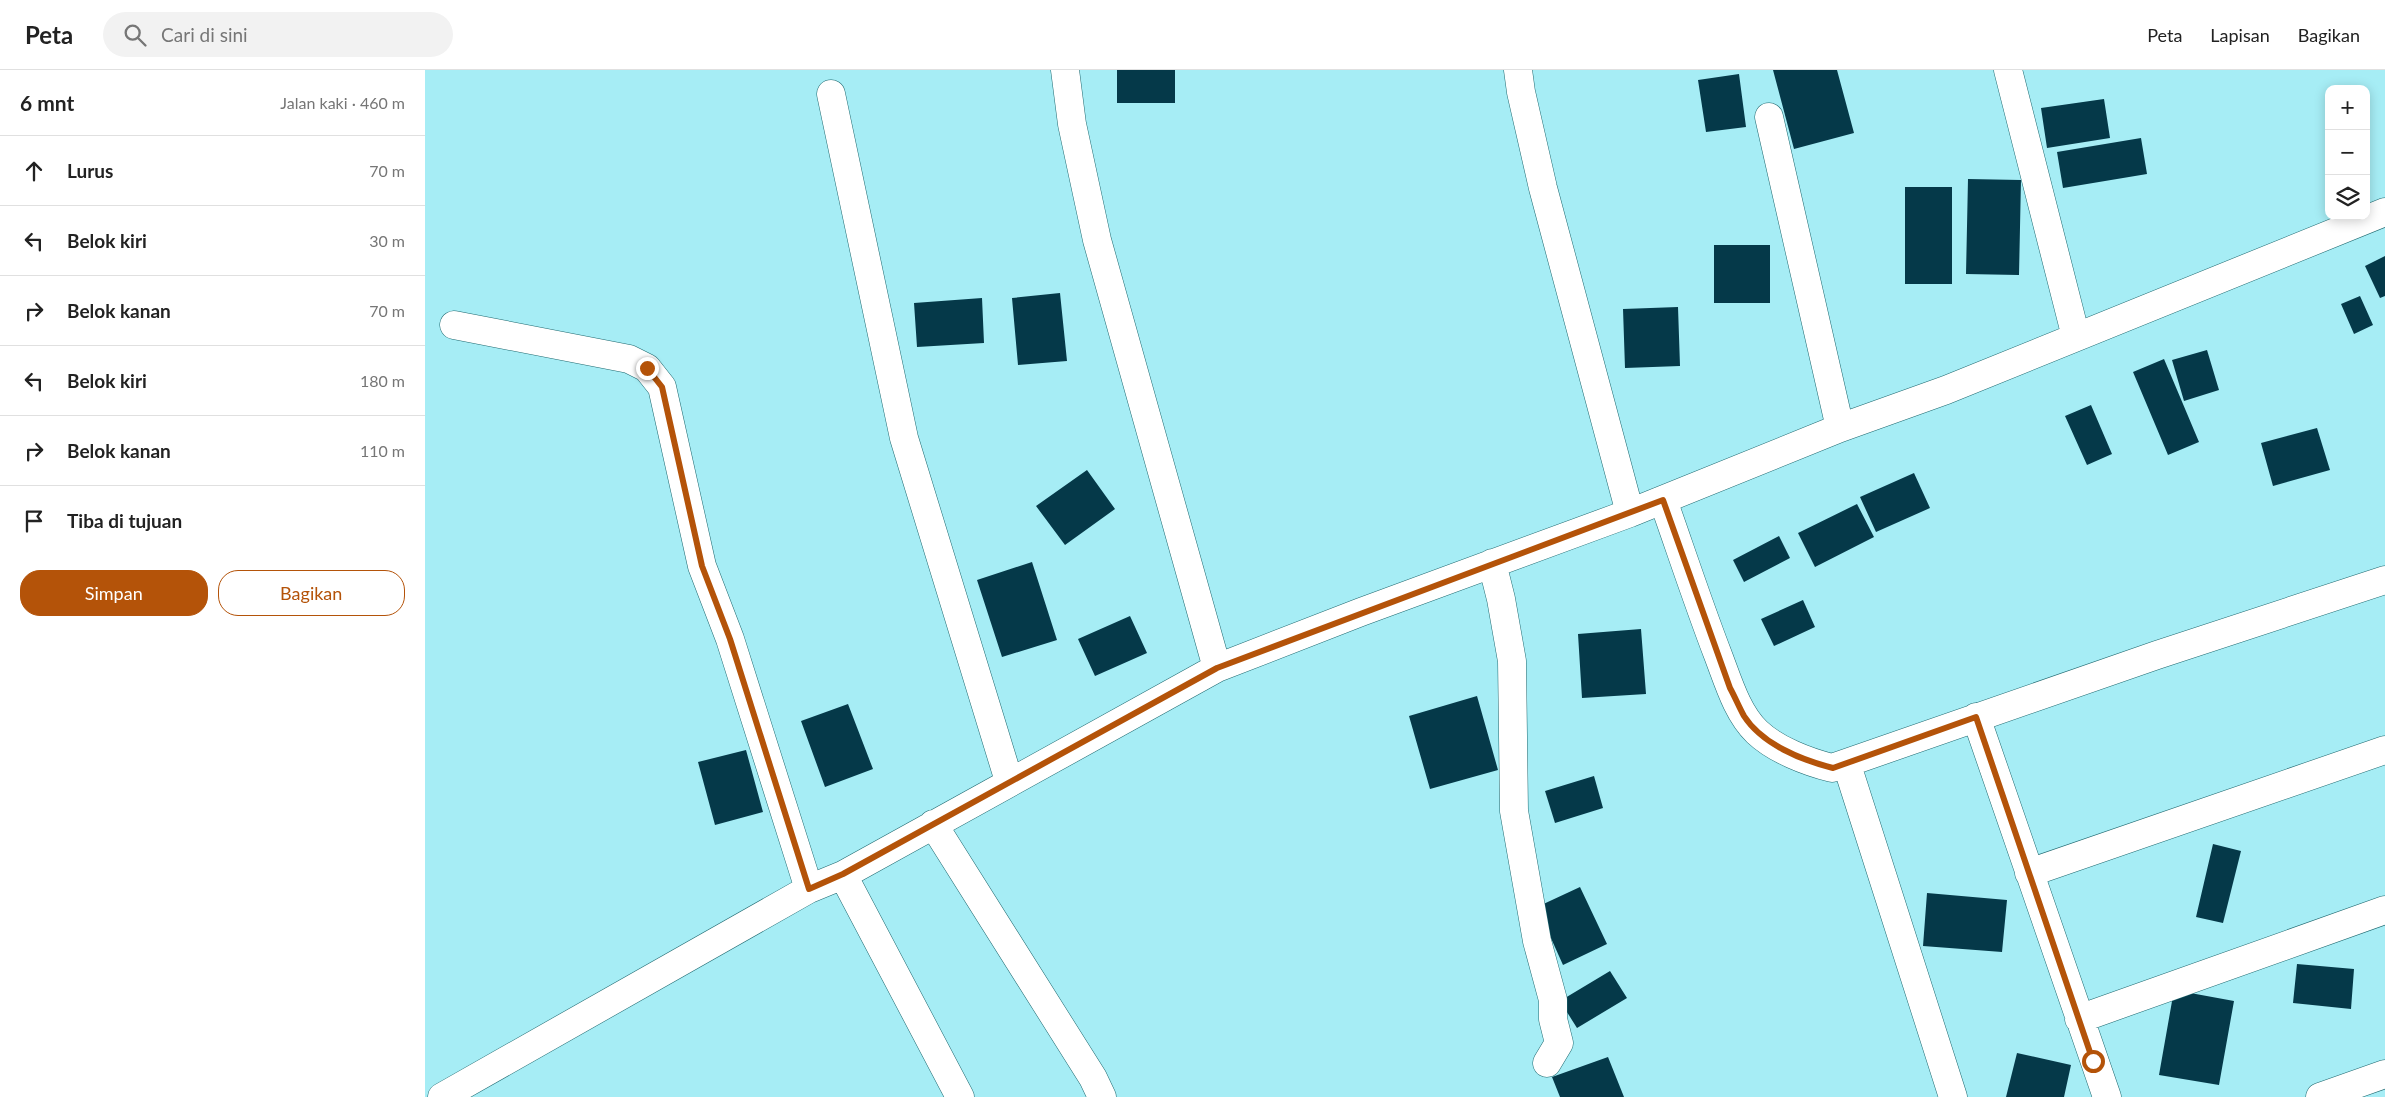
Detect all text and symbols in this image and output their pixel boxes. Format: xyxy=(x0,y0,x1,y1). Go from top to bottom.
search box xyxy=(103,12,453,57)
text: Peta xyxy=(25,20,73,49)
icon: search xyxy=(121,21,149,49)
text: Cari di sini xyxy=(161,23,248,46)
text: Peta xyxy=(2147,24,2182,46)
text: Lapisan xyxy=(2210,24,2270,46)
text: Bagikan xyxy=(2298,24,2360,46)
map controls xyxy=(2325,85,2370,220)
button: + xyxy=(2325,85,2370,130)
text: 6 mnt xyxy=(20,90,74,115)
text: Jalan kaki · 460 m xyxy=(280,93,405,112)
button: − xyxy=(2325,130,2370,175)
icon: ahead xyxy=(20,157,48,185)
text: Lurus xyxy=(67,159,113,182)
text: 70 m xyxy=(369,161,405,180)
button: layers xyxy=(2325,175,2370,220)
icon: left xyxy=(20,227,48,255)
text: Belok kiri xyxy=(67,229,147,252)
text: 30 m xyxy=(369,231,405,250)
icon: right xyxy=(20,297,48,325)
text: Belok kanan xyxy=(67,299,171,322)
text: 70 m xyxy=(369,301,405,320)
route end xyxy=(636,357,659,380)
icon: left xyxy=(20,367,48,395)
text: Belok kiri xyxy=(67,369,147,392)
text: 180 m xyxy=(360,371,405,390)
icon: right xyxy=(20,437,48,465)
text: Belok kanan xyxy=(67,439,171,462)
text: 110 m xyxy=(360,441,405,460)
icon: arrive xyxy=(20,507,48,535)
text: Tiba di tujuan xyxy=(67,509,182,532)
button: Simpan xyxy=(20,570,208,616)
button: Bagikan xyxy=(218,570,405,616)
route start xyxy=(2082,1050,2105,1073)

